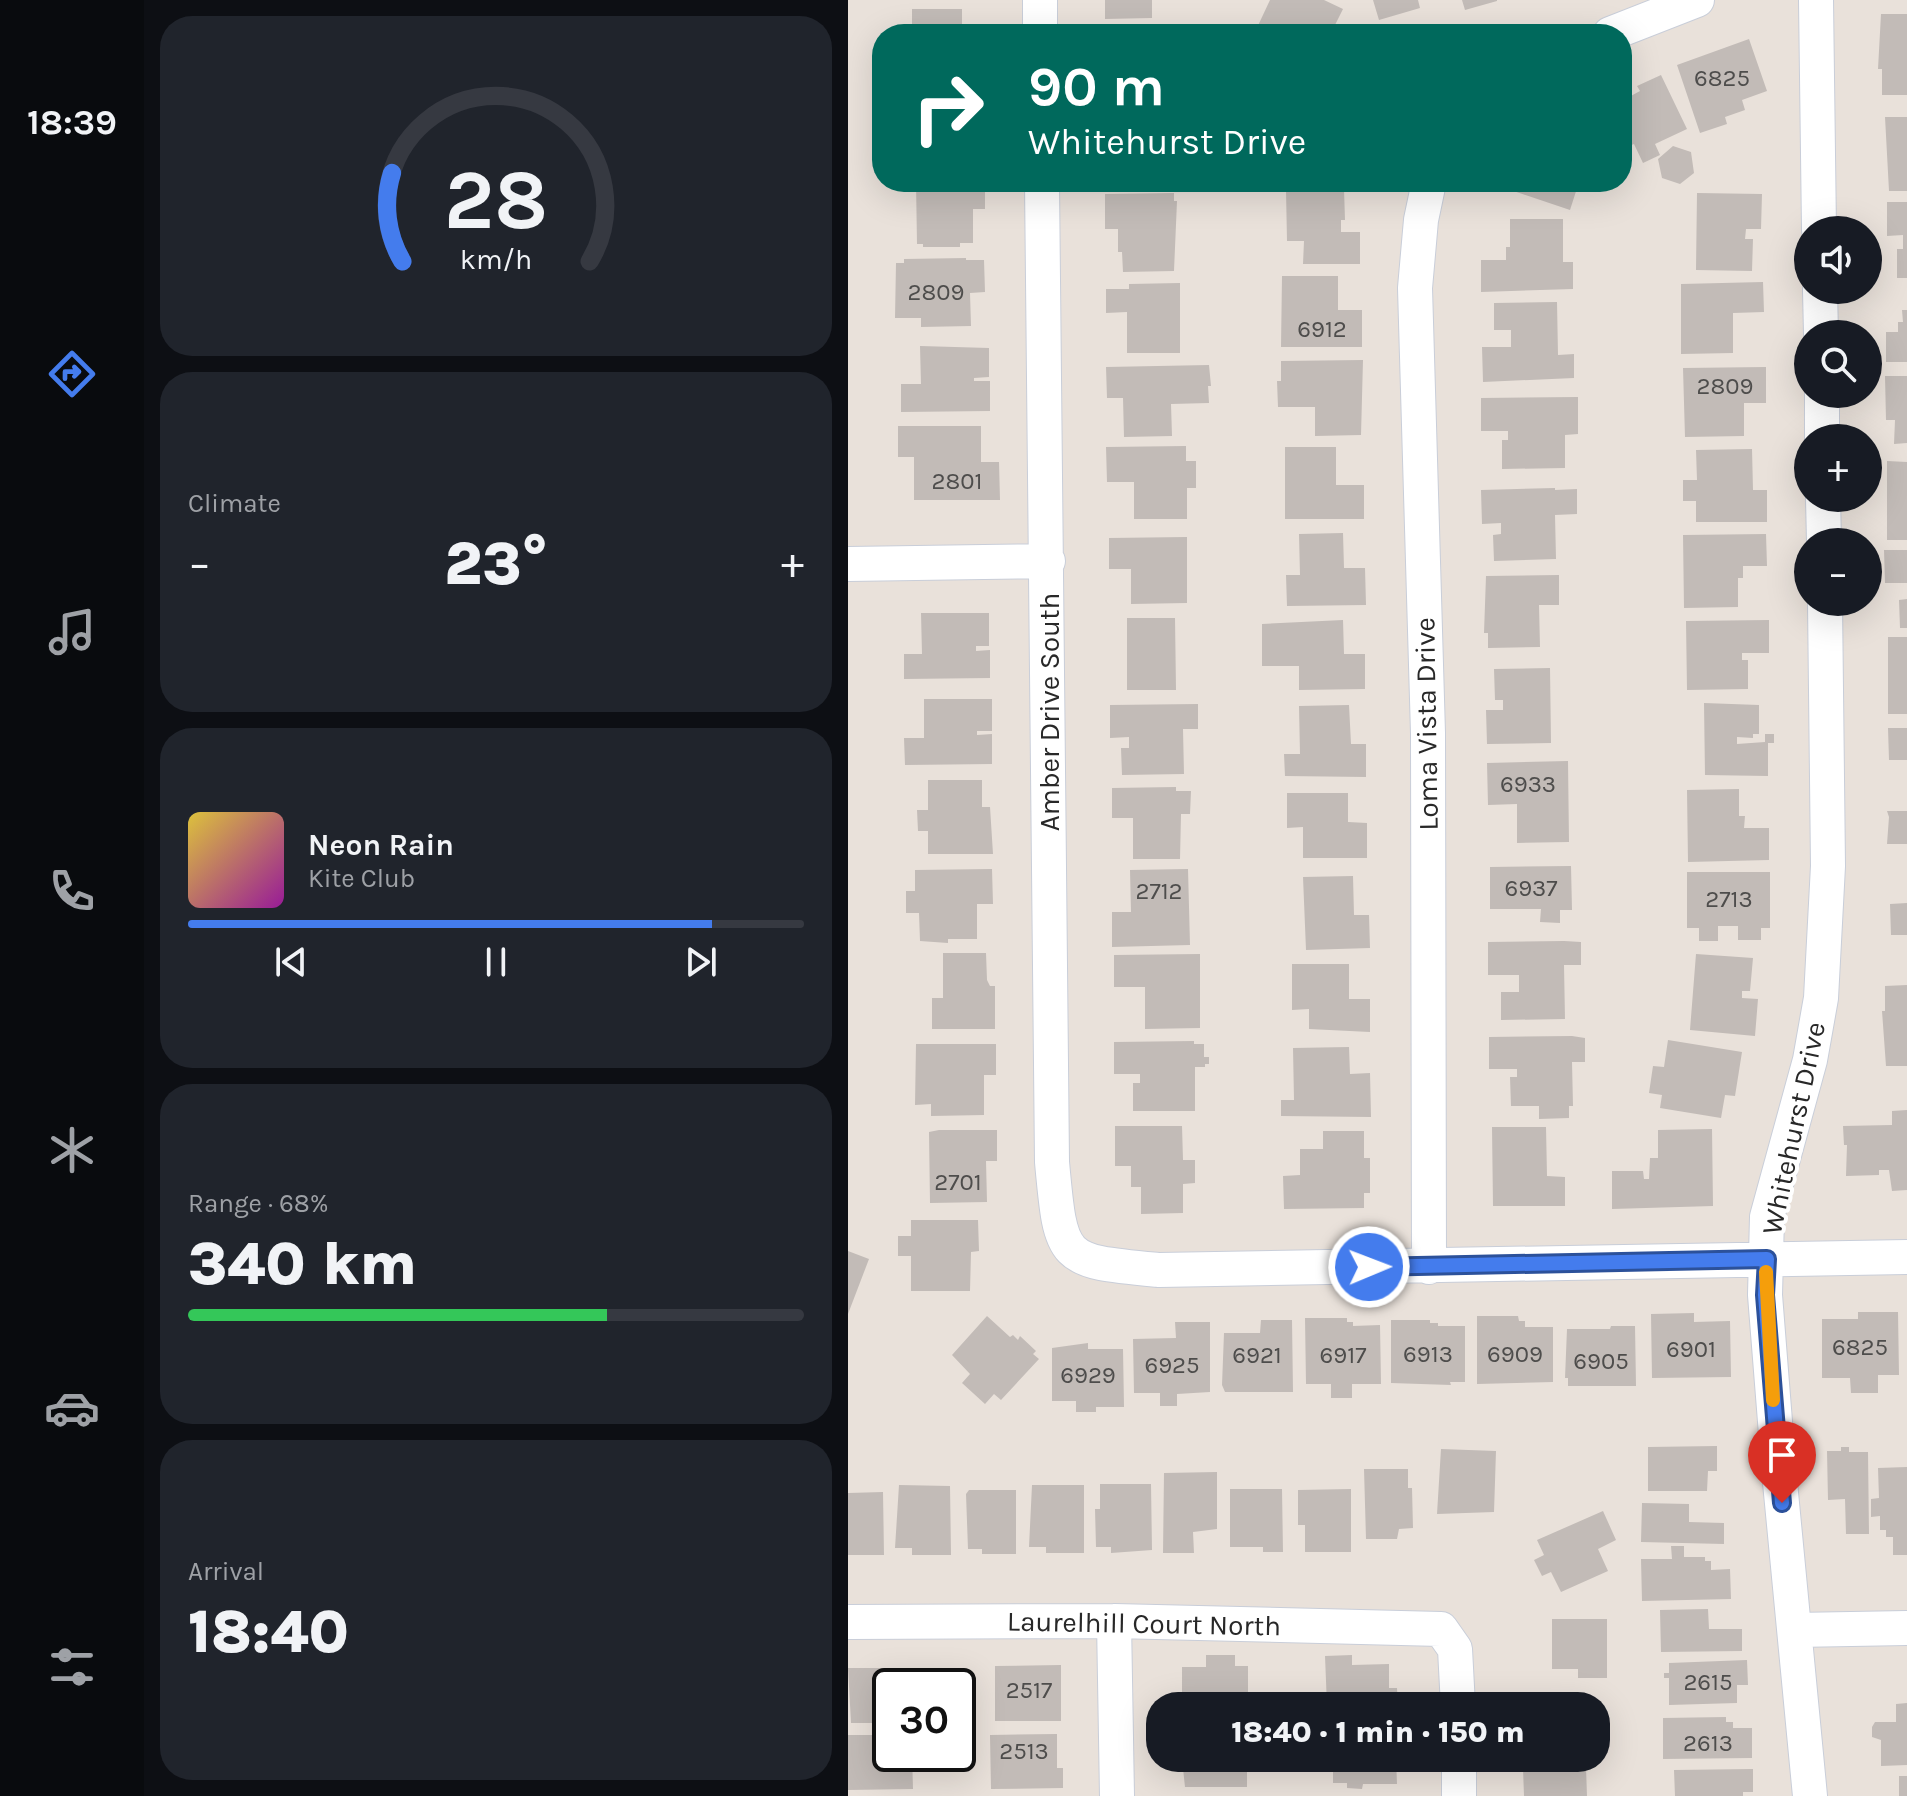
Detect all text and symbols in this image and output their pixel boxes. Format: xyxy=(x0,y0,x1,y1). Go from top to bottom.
text: 90 m xyxy=(1028,54,1165,119)
icon: right xyxy=(896,56,1000,160)
house number: 6825 xyxy=(1694,64,1750,92)
text: 18:39 xyxy=(27,101,117,143)
text: Whitehurst Drive xyxy=(1028,121,1306,163)
text: 28 xyxy=(444,152,548,249)
map controls xyxy=(1794,216,1882,616)
button: sound xyxy=(1794,216,1882,304)
text: km/h xyxy=(460,243,532,276)
house number: 2809 xyxy=(908,278,964,306)
house number: 6912 xyxy=(1297,315,1347,343)
button: search xyxy=(1794,320,1882,408)
icon: directions xyxy=(44,346,100,402)
house number: 2809 xyxy=(1697,372,1753,400)
button: + xyxy=(1794,424,1882,512)
house number: 2801 xyxy=(932,467,982,495)
text: Climate xyxy=(188,488,281,519)
button: − xyxy=(1794,528,1882,616)
text: 23° xyxy=(444,529,548,599)
text: − xyxy=(188,538,211,589)
text: + xyxy=(781,538,804,589)
street label: Amber Drive South xyxy=(1033,593,1066,831)
icon: music xyxy=(44,604,100,660)
street label: Loma Vista Drive xyxy=(1408,617,1445,831)
house number: 6933 xyxy=(1500,770,1556,798)
text: Neon Rain xyxy=(308,827,454,863)
icon: phone xyxy=(44,863,100,919)
text: Kite Club xyxy=(308,863,415,894)
house number: 6937 xyxy=(1504,874,1558,902)
house number: 2712 xyxy=(1135,877,1183,905)
house number: 2713 xyxy=(1705,885,1753,913)
icon: previous xyxy=(269,940,313,984)
icon: pause xyxy=(474,940,518,984)
icon: next xyxy=(679,940,723,984)
street label: Whitehurst Drive xyxy=(1755,1019,1832,1237)
icon: climate xyxy=(44,1122,100,1178)
house number: 2701 xyxy=(934,1168,982,1196)
text: Range · 68% xyxy=(188,1188,329,1219)
position arrow xyxy=(1327,1225,1411,1309)
text: 340 km xyxy=(188,1229,417,1299)
house number: 6825 xyxy=(1832,1333,1888,1361)
house number: 6901 xyxy=(1666,1335,1716,1363)
house number: 6913 xyxy=(1403,1340,1453,1368)
house number: 6909 xyxy=(1487,1340,1543,1368)
house number: 6921 xyxy=(1232,1341,1282,1369)
house number: 6917 xyxy=(1320,1341,1366,1369)
house number: 6905 xyxy=(1573,1347,1629,1375)
house number: 6925 xyxy=(1144,1351,1200,1379)
house number: 6929 xyxy=(1060,1361,1116,1389)
icon: car xyxy=(44,1380,100,1436)
pin xyxy=(1748,1421,1816,1503)
icon: arrive xyxy=(1760,1433,1804,1477)
text: Arrival xyxy=(188,1556,264,1587)
text: 18:40 xyxy=(188,1597,349,1667)
street label: Laurelhill Court North xyxy=(1007,1605,1281,1642)
icon: filters xyxy=(44,1639,100,1695)
speed limit sign: 30 xyxy=(872,1668,976,1772)
house number: 2615 xyxy=(1683,1668,1733,1696)
house number: 2517 xyxy=(1006,1676,1052,1704)
text: 18:40 · 1 min · 150 m xyxy=(1231,1714,1525,1750)
house number: 2613 xyxy=(1683,1729,1733,1757)
house number: 2513 xyxy=(999,1737,1049,1765)

